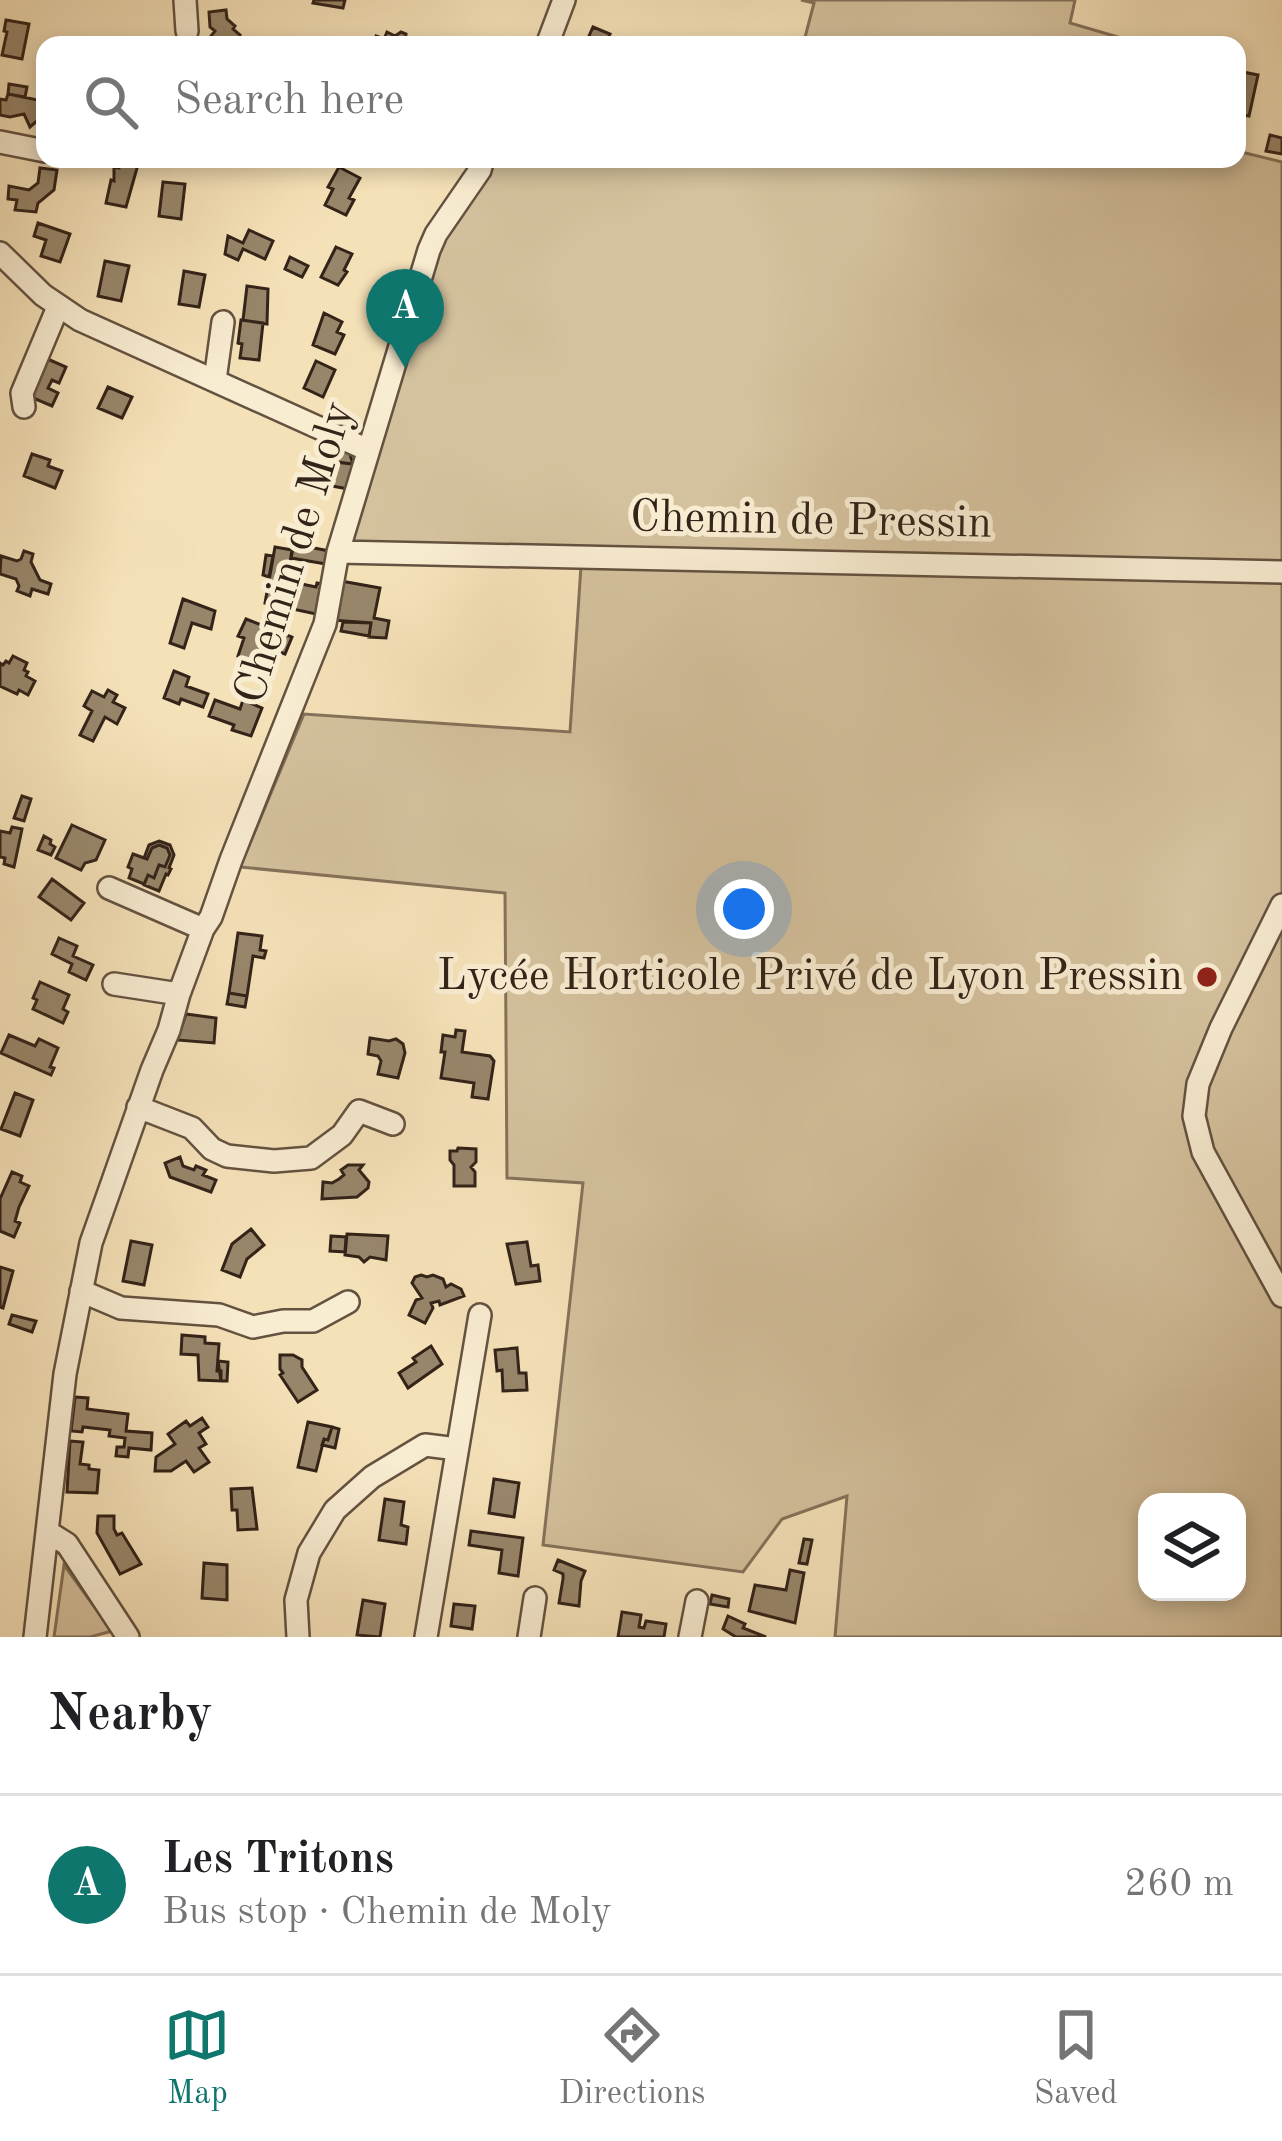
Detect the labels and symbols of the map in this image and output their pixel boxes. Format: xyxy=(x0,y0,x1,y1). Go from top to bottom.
pin: A xyxy=(366,269,444,368)
street label: Chemin de Moly xyxy=(229,397,363,709)
street label: Chemin de Pressin xyxy=(630,496,992,548)
your location xyxy=(714,879,774,939)
place label: Lycée Horticole Privé de Lyon Pressin xyxy=(437,955,1183,1000)
marker: Lycée Horticole Privé de Lyon Pressin xyxy=(1194,964,1220,990)

